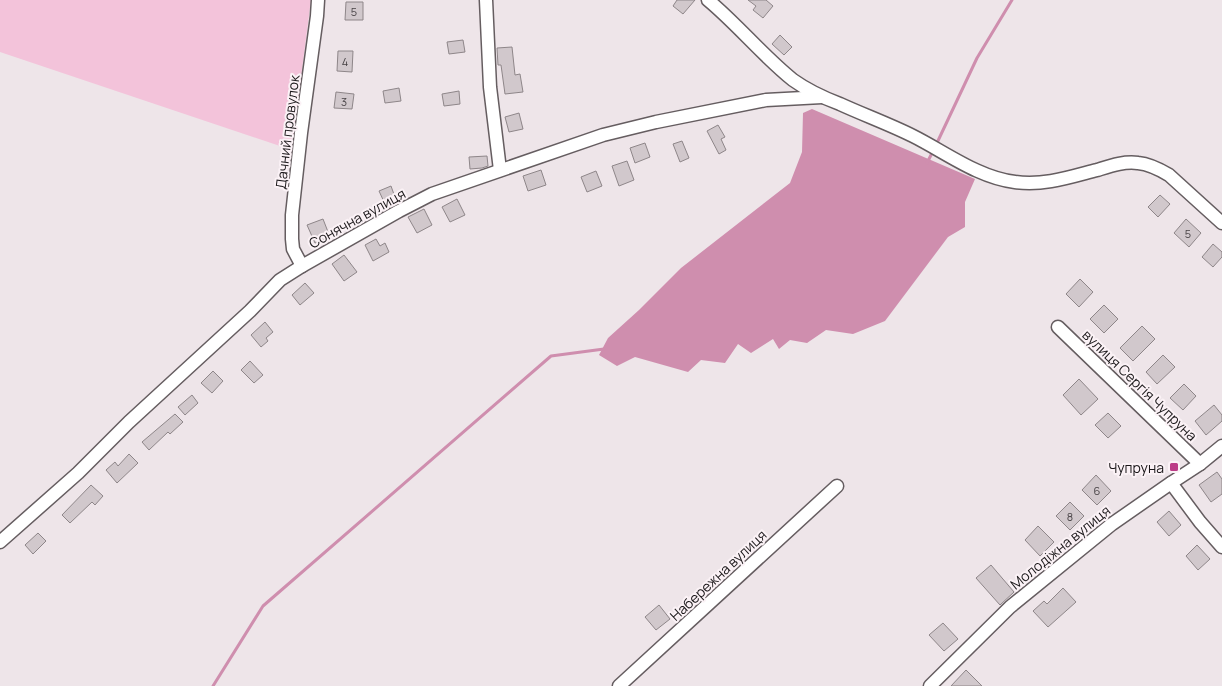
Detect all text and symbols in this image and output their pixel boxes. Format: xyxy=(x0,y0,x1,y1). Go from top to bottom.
house number: 5 xyxy=(351,4,357,19)
house number: 4 xyxy=(342,54,348,69)
street label: Дачний провулок xyxy=(271,73,304,190)
house number: 3 xyxy=(341,94,347,109)
street label: Сонячна вулиця xyxy=(305,184,409,252)
house number: 5 xyxy=(1185,226,1191,241)
street label: вулиця Сергія Чупруна xyxy=(1079,325,1201,445)
place label: Чупруна xyxy=(1108,458,1164,477)
marker: Чупруна xyxy=(1168,461,1180,473)
house number: 6 xyxy=(1094,483,1101,498)
street label: Молодіжна вулиця xyxy=(1006,501,1114,593)
house number: 8 xyxy=(1067,509,1073,524)
street label: Набережна вулиця xyxy=(666,525,770,625)

